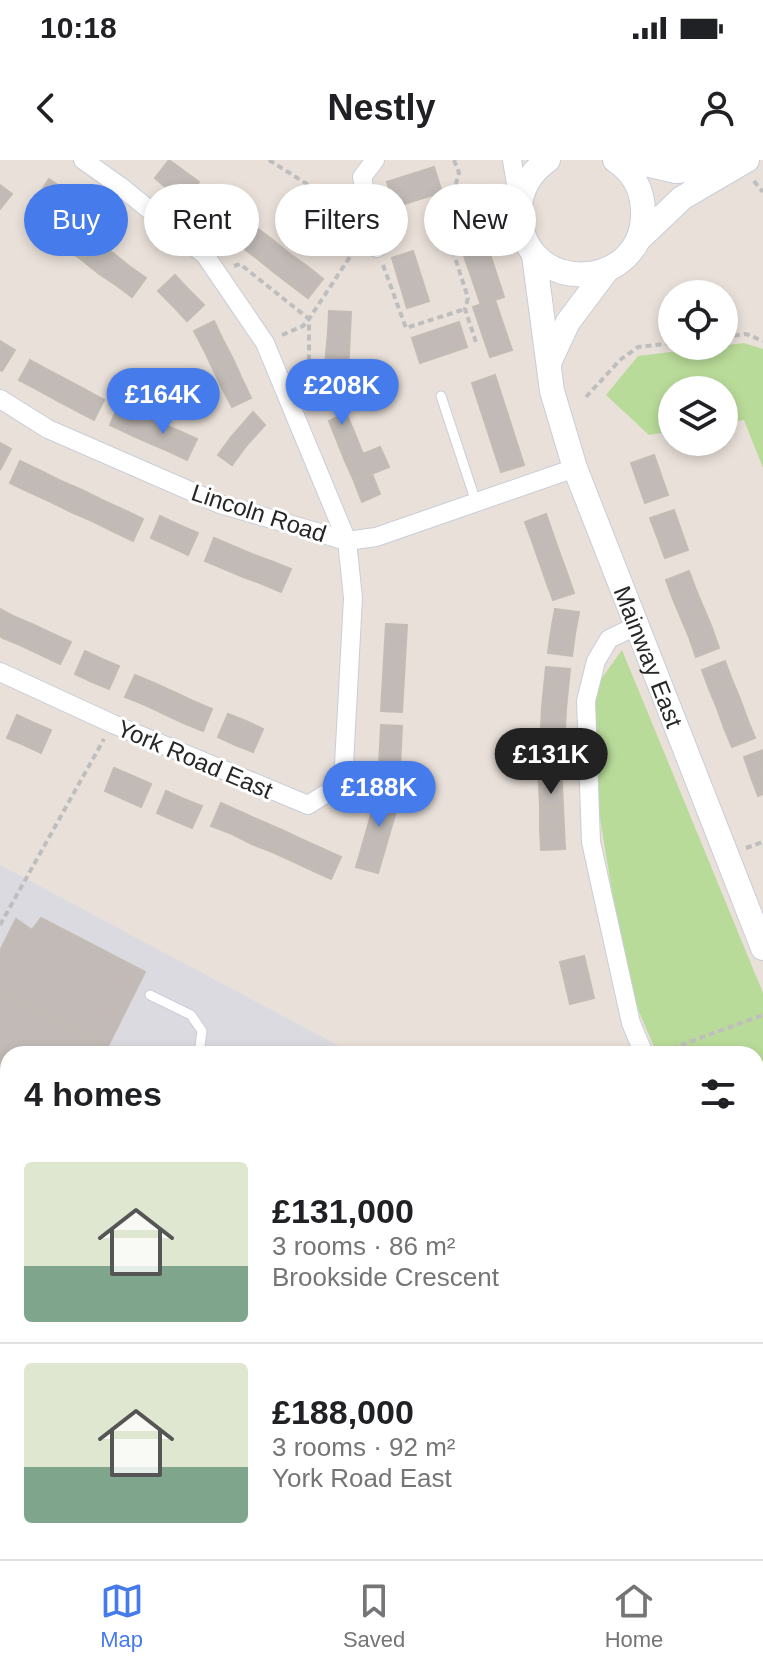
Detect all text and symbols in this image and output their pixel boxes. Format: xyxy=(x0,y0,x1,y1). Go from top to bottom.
text: 10:18 xyxy=(40,11,117,44)
icon: back xyxy=(24,86,68,130)
icon: person xyxy=(695,86,739,130)
text: Nestly xyxy=(327,87,436,128)
chip: Buy xyxy=(24,184,128,256)
chip: Rent xyxy=(144,184,259,256)
chip: Filters xyxy=(275,184,408,256)
chip: New xyxy=(424,184,536,256)
map controls xyxy=(658,280,738,456)
button: locate xyxy=(658,280,738,360)
pin: £208K xyxy=(286,359,398,427)
pin: £164K xyxy=(107,368,219,436)
text: £208K xyxy=(304,370,380,400)
button: layers xyxy=(658,376,738,456)
text: £164K xyxy=(125,379,201,409)
street label: Lincoln Road xyxy=(188,479,330,547)
street label: Mainway East xyxy=(609,582,689,731)
street label: York Road East xyxy=(113,714,277,804)
pin: £131K xyxy=(495,728,607,796)
text: £131K xyxy=(513,739,589,769)
pin: £188K xyxy=(323,761,435,829)
text: £188K xyxy=(341,772,417,802)
icon: filters xyxy=(696,1072,740,1116)
text: 4 homes xyxy=(24,1075,162,1113)
text: £131,000 xyxy=(272,1192,414,1230)
icon: home xyxy=(88,1194,184,1290)
text: 3 rooms · 86 m² xyxy=(272,1231,456,1261)
text: Brookside Crescent xyxy=(272,1262,499,1292)
text: £188,000 xyxy=(272,1393,414,1431)
icon: home xyxy=(88,1395,184,1491)
text: 3 rooms · 92 m² xyxy=(272,1432,456,1462)
text: York Road East xyxy=(272,1463,452,1493)
tab: Map xyxy=(100,1579,144,1653)
tab: Saved xyxy=(343,1579,405,1653)
tab: Home xyxy=(605,1579,663,1653)

